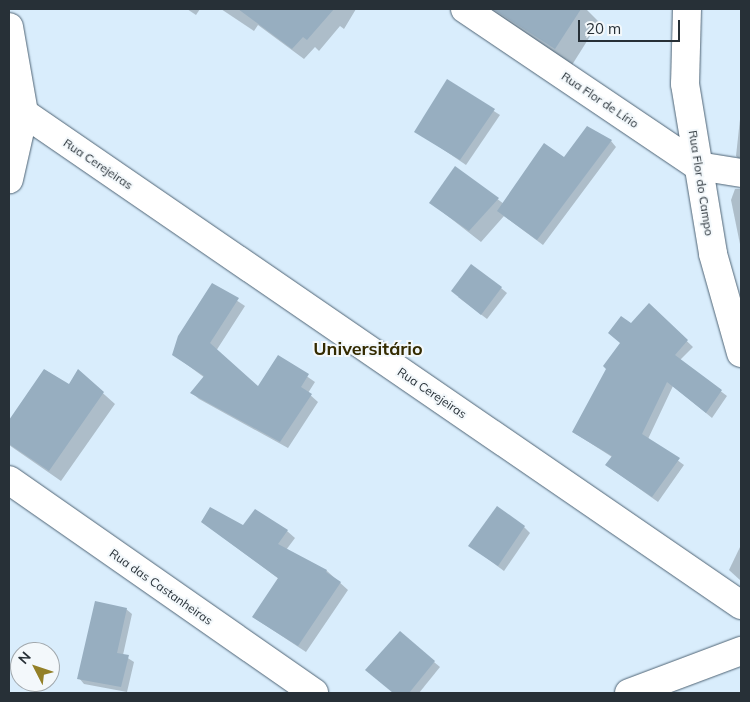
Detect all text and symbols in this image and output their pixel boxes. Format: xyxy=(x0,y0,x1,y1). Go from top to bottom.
scale bar xyxy=(580,10,682,42)
text: 20 m xyxy=(586,19,621,38)
street label: Rua Flor de Lírio xyxy=(559,69,641,131)
street label: Rua Flor do Campo xyxy=(686,129,716,237)
street label: Rua Cerejeiras xyxy=(61,136,135,192)
district label: Universitário xyxy=(313,338,423,360)
street label: Rua Cerejeiras xyxy=(395,365,469,421)
street label: Rua das Castanheiras xyxy=(107,546,215,628)
north arrow xyxy=(10,642,60,692)
text: N xyxy=(14,648,35,668)

